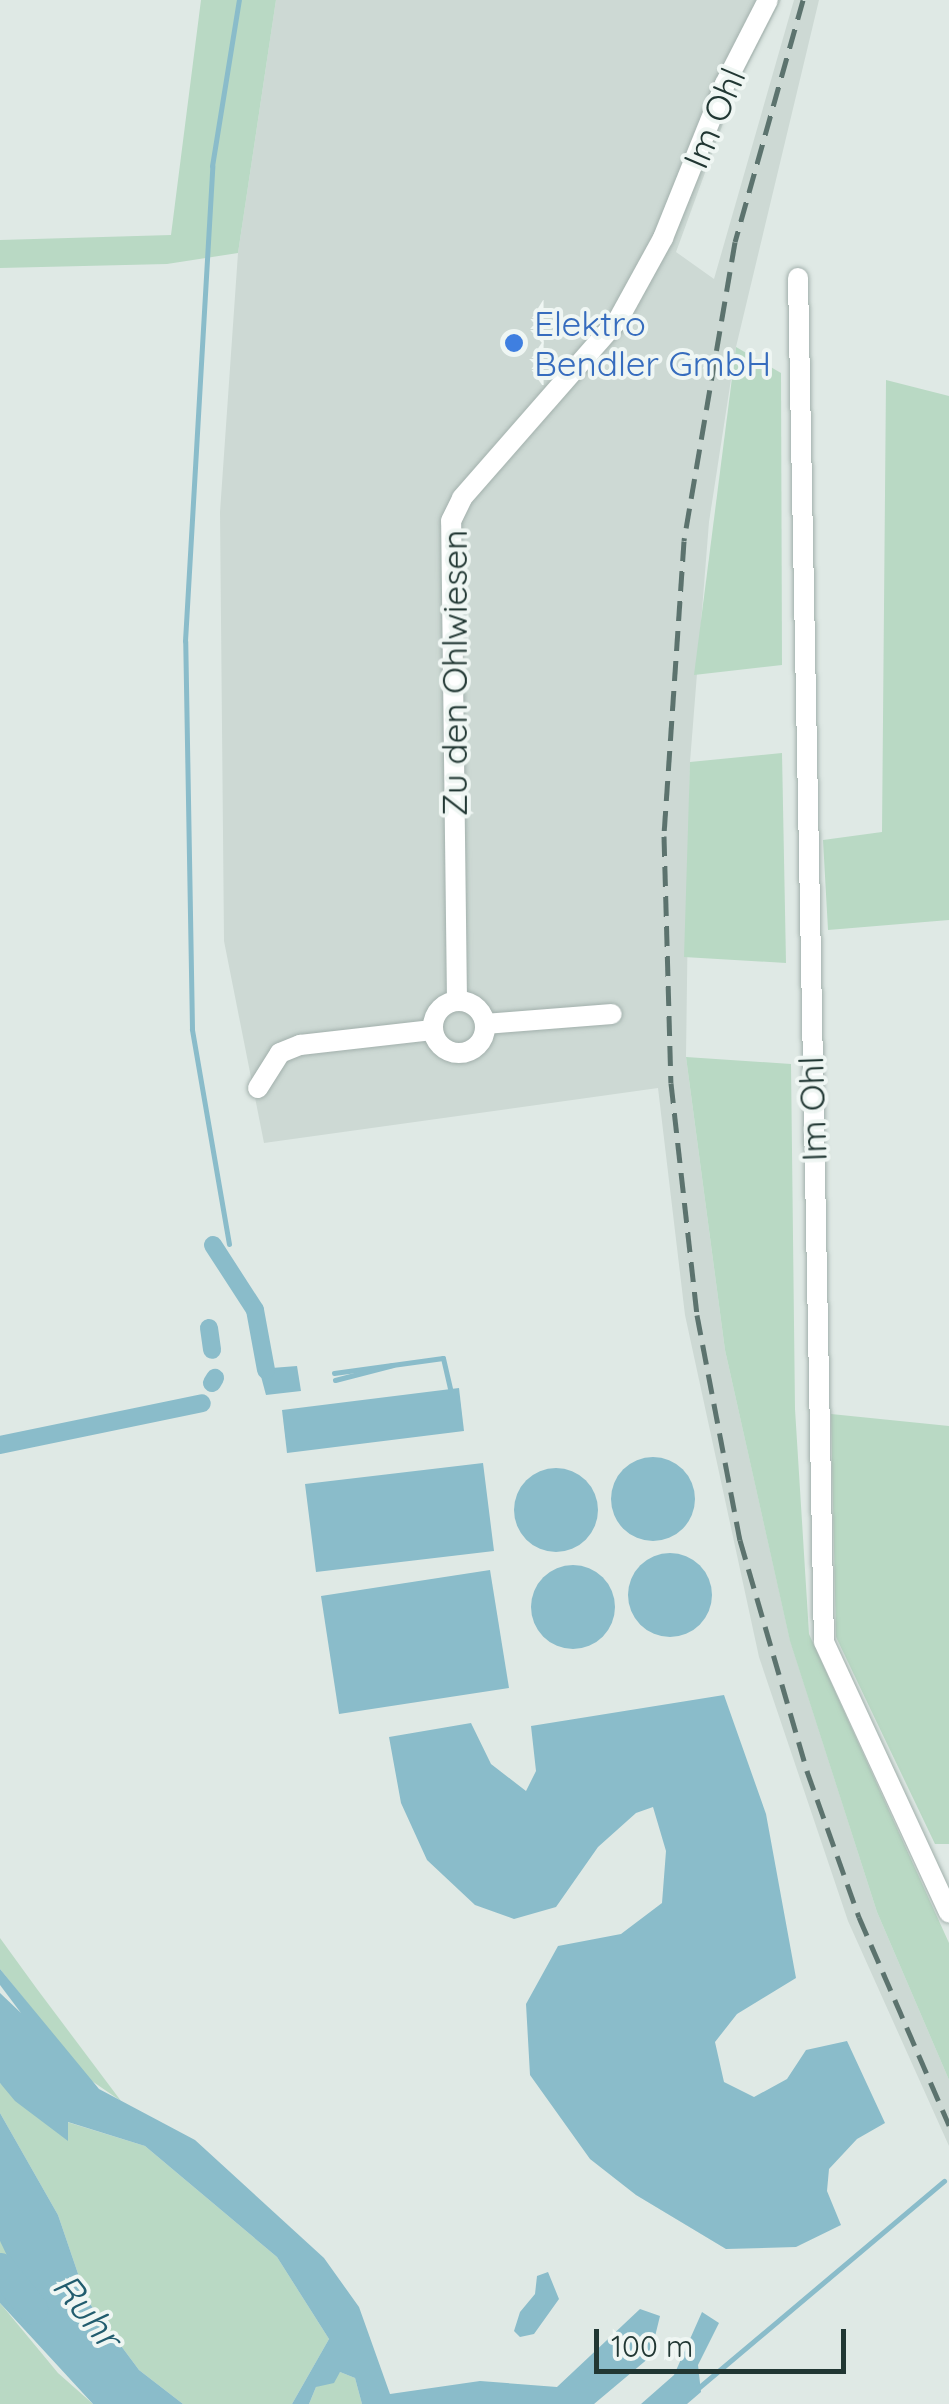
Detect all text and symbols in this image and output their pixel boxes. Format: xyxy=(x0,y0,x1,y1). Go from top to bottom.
street label: Im Ohl xyxy=(674,61,754,175)
place label: Elektro Bendler GmbH xyxy=(534,302,771,384)
marker: Elektro Bendler GmbH xyxy=(503,332,525,354)
street label: Zu den Ohlwiesen xyxy=(433,530,475,816)
street label: Im Ohl xyxy=(789,1056,835,1162)
water label: Ruhr xyxy=(43,2264,131,2358)
scale bar xyxy=(599,2309,852,2371)
text: 100 m xyxy=(611,2327,693,2365)

